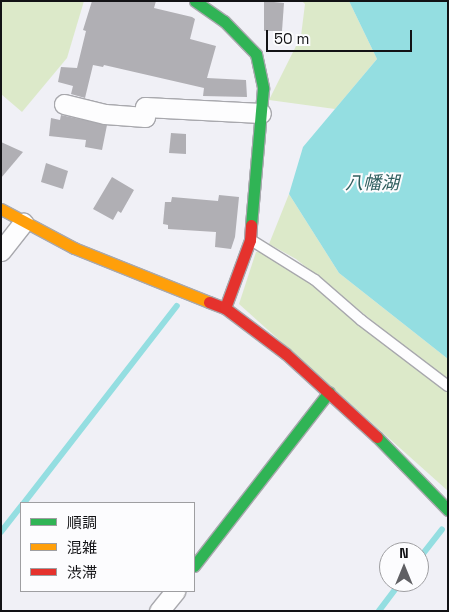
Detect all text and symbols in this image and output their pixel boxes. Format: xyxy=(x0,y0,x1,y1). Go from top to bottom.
scale bar xyxy=(269,20,415,52)
text: 50 m xyxy=(274,29,309,48)
water label: 八幡湖 xyxy=(345,172,399,194)
legend xyxy=(20,502,195,592)
text: 順調 xyxy=(67,513,97,532)
text: 混雑 xyxy=(67,538,97,557)
north arrow xyxy=(379,542,429,592)
text: N xyxy=(399,544,409,562)
text: 渋滞 xyxy=(67,563,97,582)

